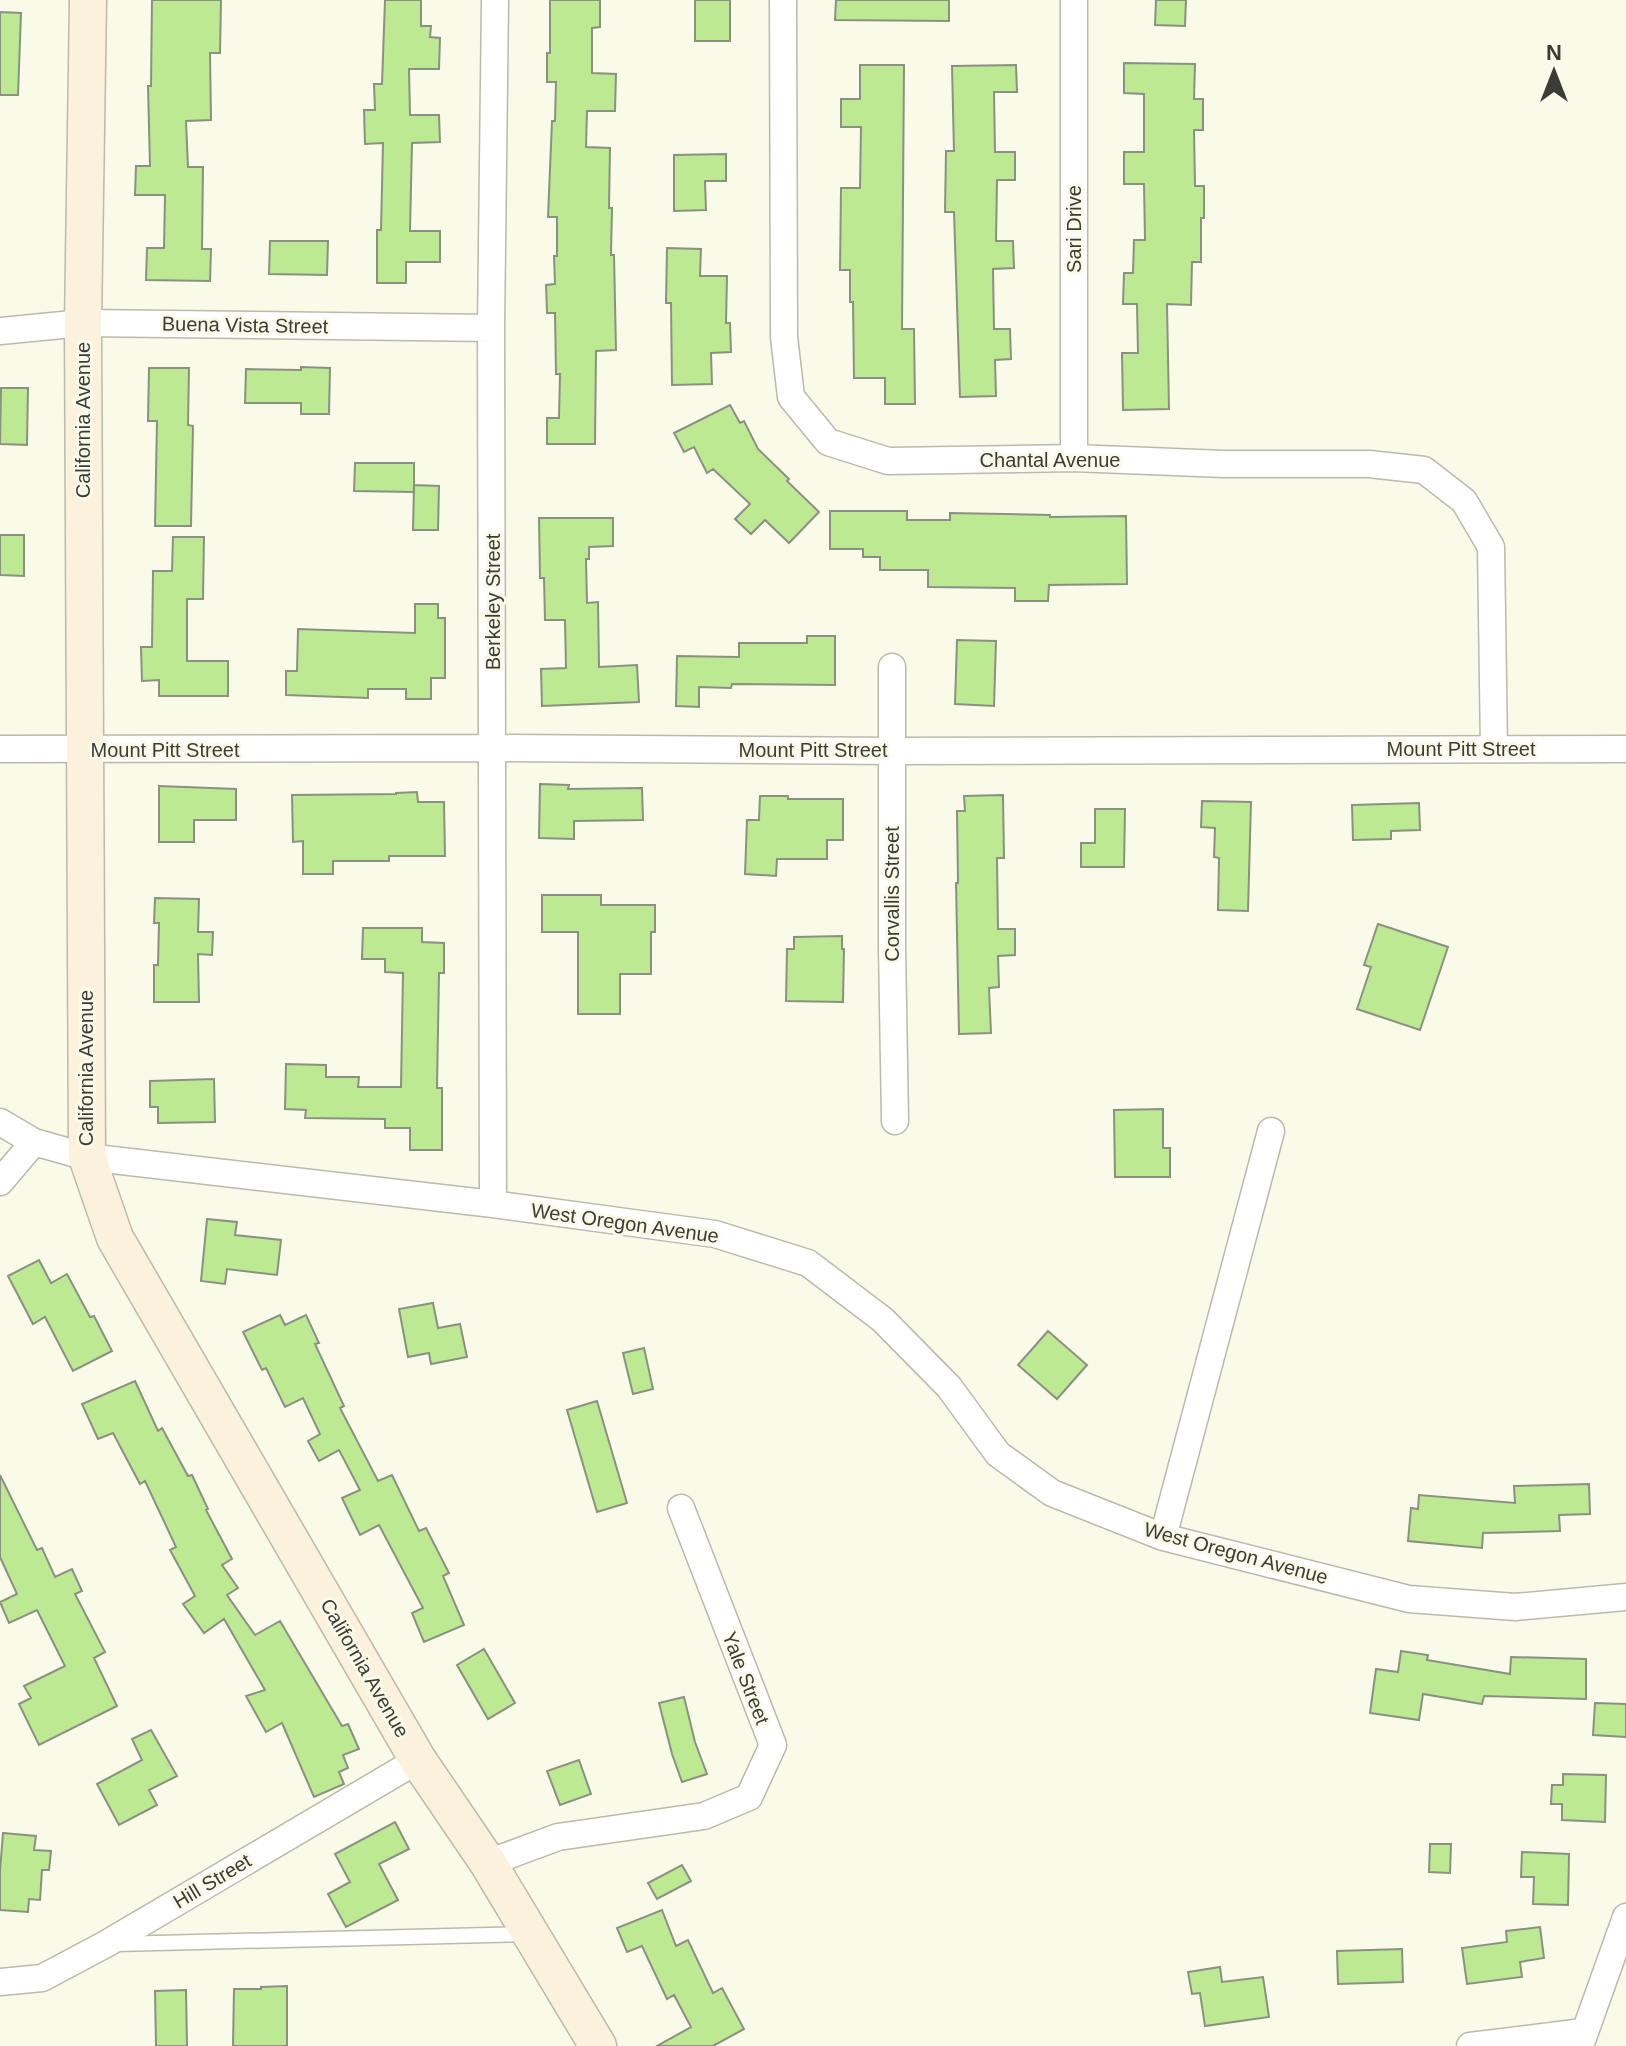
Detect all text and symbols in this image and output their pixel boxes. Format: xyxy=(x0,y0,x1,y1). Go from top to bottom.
north arrow xyxy=(1514,32,1594,112)
text: N xyxy=(1546,40,1562,65)
street label: Sari Drive xyxy=(1063,185,1085,273)
street label: Buena Vista Street xyxy=(162,313,329,337)
street label: California Avenue xyxy=(72,342,94,498)
street label: Chantal Avenue xyxy=(980,449,1120,471)
street label: Berkeley Street xyxy=(482,533,504,670)
street label: Mount Pitt Street xyxy=(1387,738,1536,760)
street label: Mount Pitt Street xyxy=(91,739,240,761)
street label: Mount Pitt Street xyxy=(739,739,888,761)
street label: Corvallis Street xyxy=(881,826,903,962)
street label: California Avenue xyxy=(75,990,97,1146)
street label: West Oregon Avenue xyxy=(530,1199,720,1247)
street label: West Oregon Avenue xyxy=(1142,1518,1330,1588)
street label: California Avenue xyxy=(316,1595,414,1741)
street label: Yale Street xyxy=(718,1629,774,1728)
street label: Hill Street xyxy=(169,1849,255,1913)

